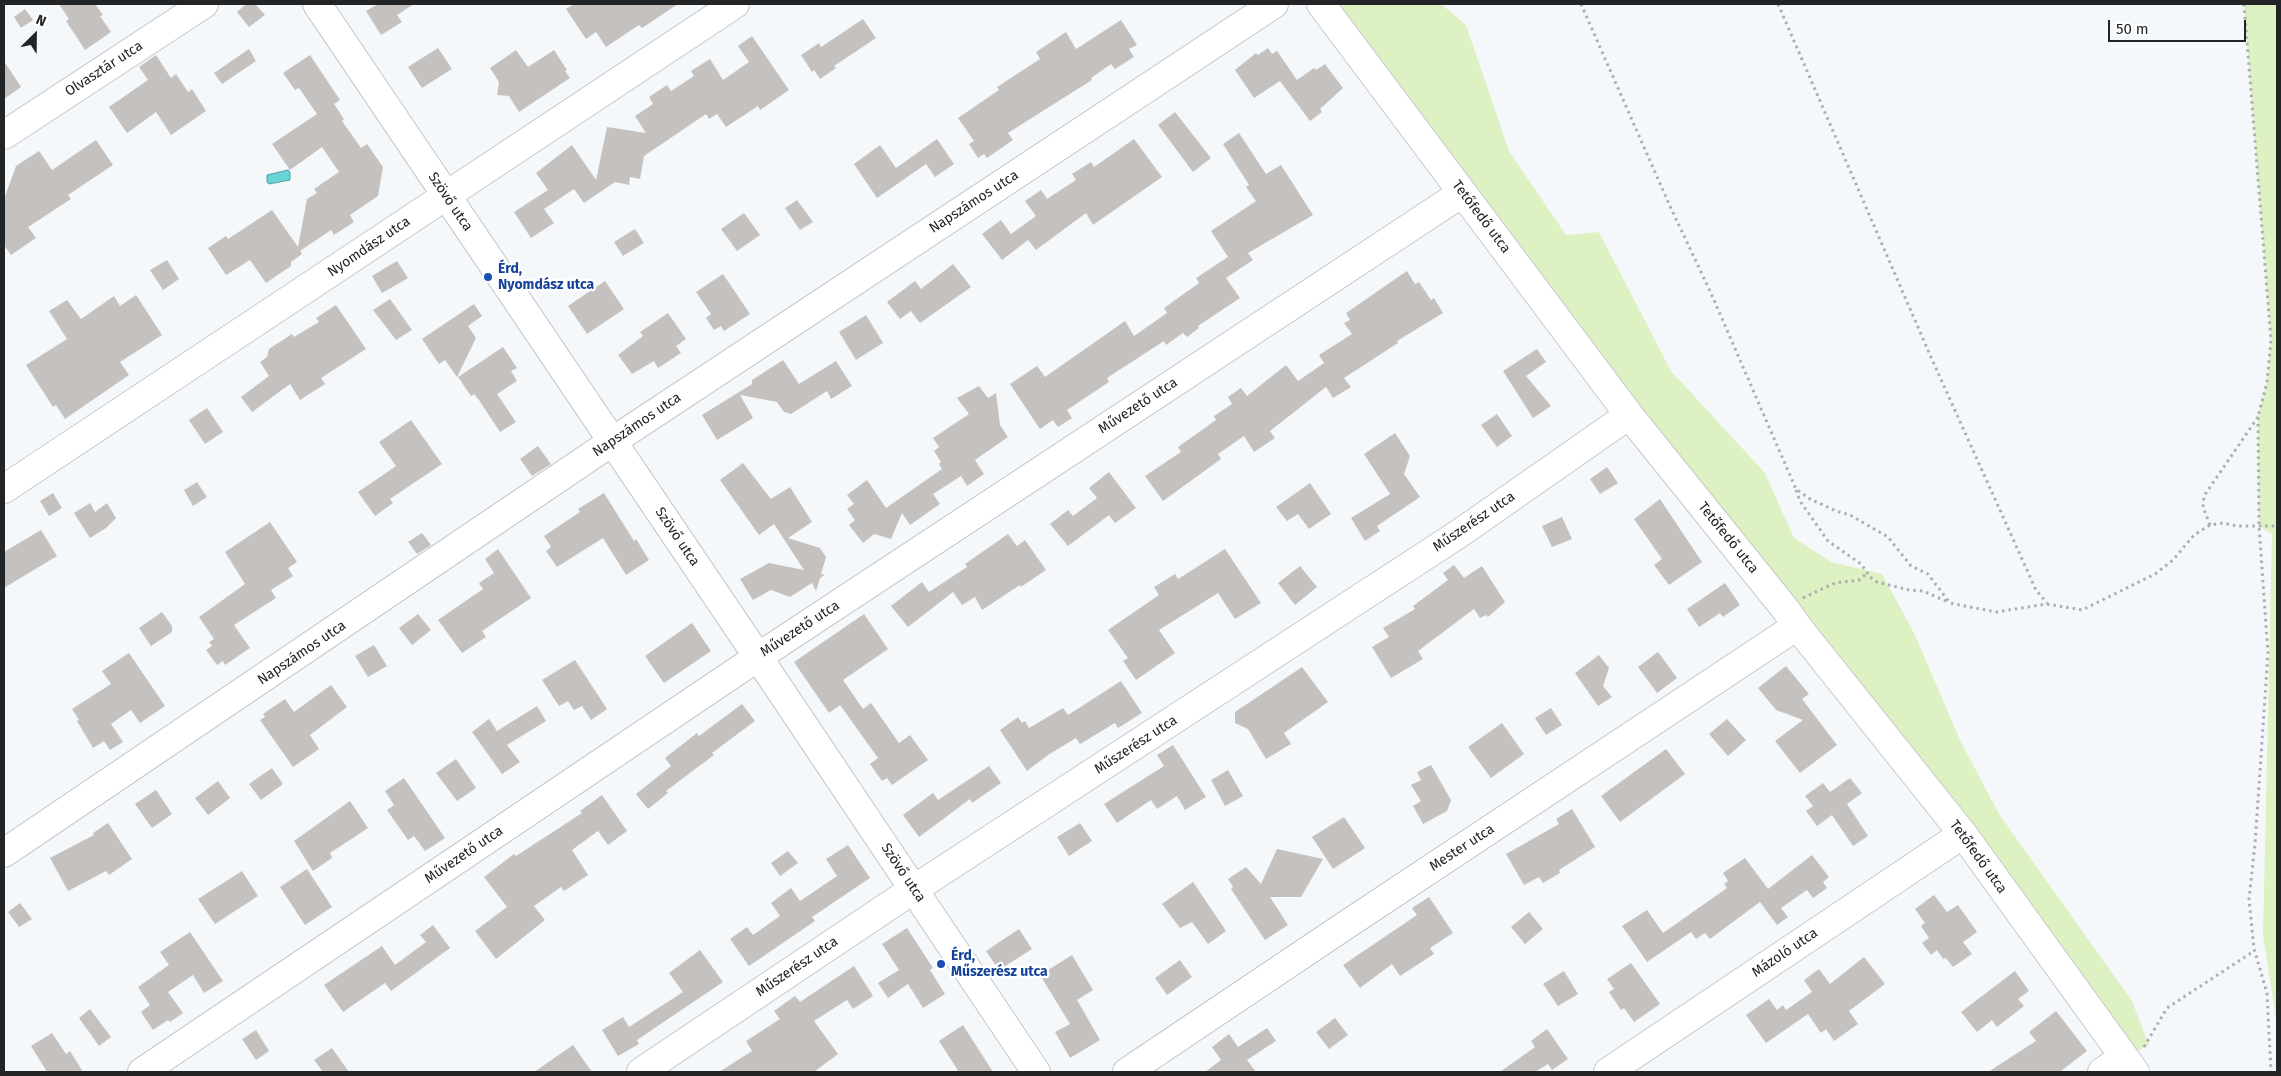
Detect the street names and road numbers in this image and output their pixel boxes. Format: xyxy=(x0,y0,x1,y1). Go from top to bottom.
street label: Olvasztár utca xyxy=(62,38,146,100)
street label: Napszámos utca xyxy=(926,167,1022,237)
street label: Szövő utca xyxy=(424,169,476,235)
street label: Tetőfedő utca xyxy=(1448,177,1514,257)
street label: Nyomdász utca xyxy=(325,213,413,281)
street label: Művezető utca xyxy=(1095,374,1181,438)
street label: Napszámos utca xyxy=(590,389,684,461)
street label: Műszerész utca xyxy=(1430,488,1518,556)
street label: Tetőfedő utca xyxy=(1694,499,1762,577)
street label: Szövő utca xyxy=(651,504,703,570)
street label: Művezető utca xyxy=(757,597,843,661)
street label: Napszámos utca xyxy=(255,617,349,689)
street label: Műszerész utca xyxy=(1091,712,1181,778)
street label: Tetőfedő utca xyxy=(1946,817,2010,897)
street label: Mester utca xyxy=(1426,821,1498,875)
street label: Művezető utca xyxy=(422,823,506,887)
street label: Szövő utca xyxy=(877,840,929,906)
street label: Mázoló utca xyxy=(1749,925,1821,981)
street label: Műszerész utca xyxy=(753,933,841,1001)

